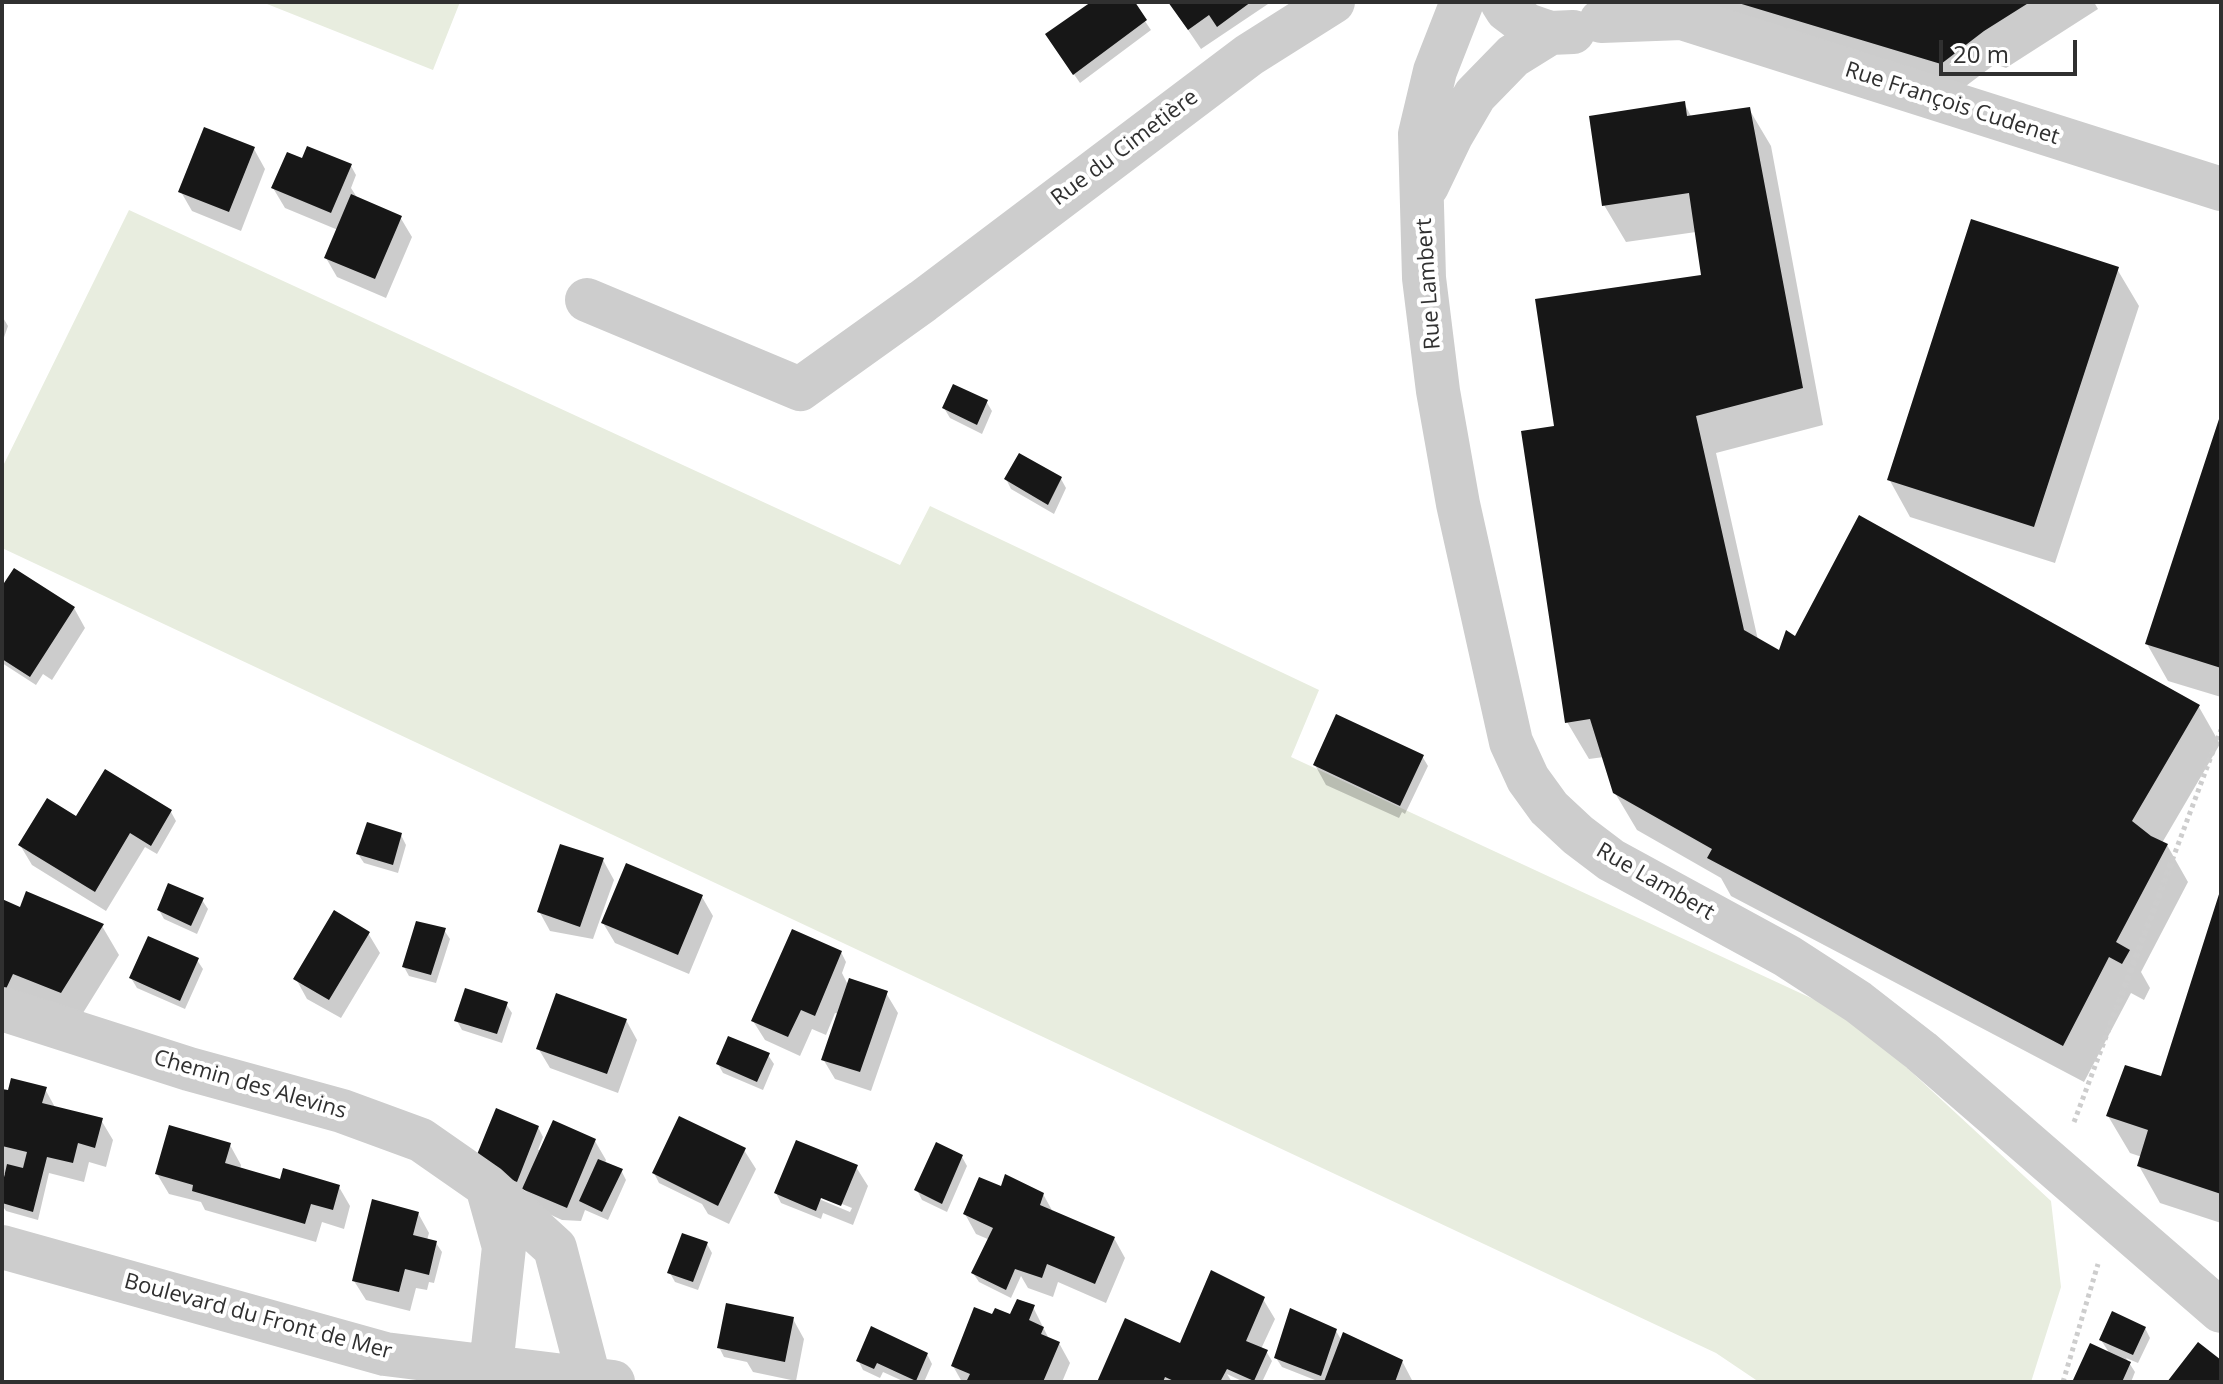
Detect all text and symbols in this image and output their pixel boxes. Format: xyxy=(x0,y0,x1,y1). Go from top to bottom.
scale bar xyxy=(1943,24,2081,74)
text: 20 m xyxy=(1953,37,2009,70)
street label: Rue François Cudenet xyxy=(1842,57,2062,151)
street label: Rue du Cimetière xyxy=(1046,84,1204,212)
street label: Rue Lambert xyxy=(1411,217,1447,351)
street label: Rue Lambert xyxy=(1591,838,1719,926)
street label: Chemin des Alevins xyxy=(151,1045,349,1125)
street label: Boulevard du Front de Mer xyxy=(121,1269,395,1365)

